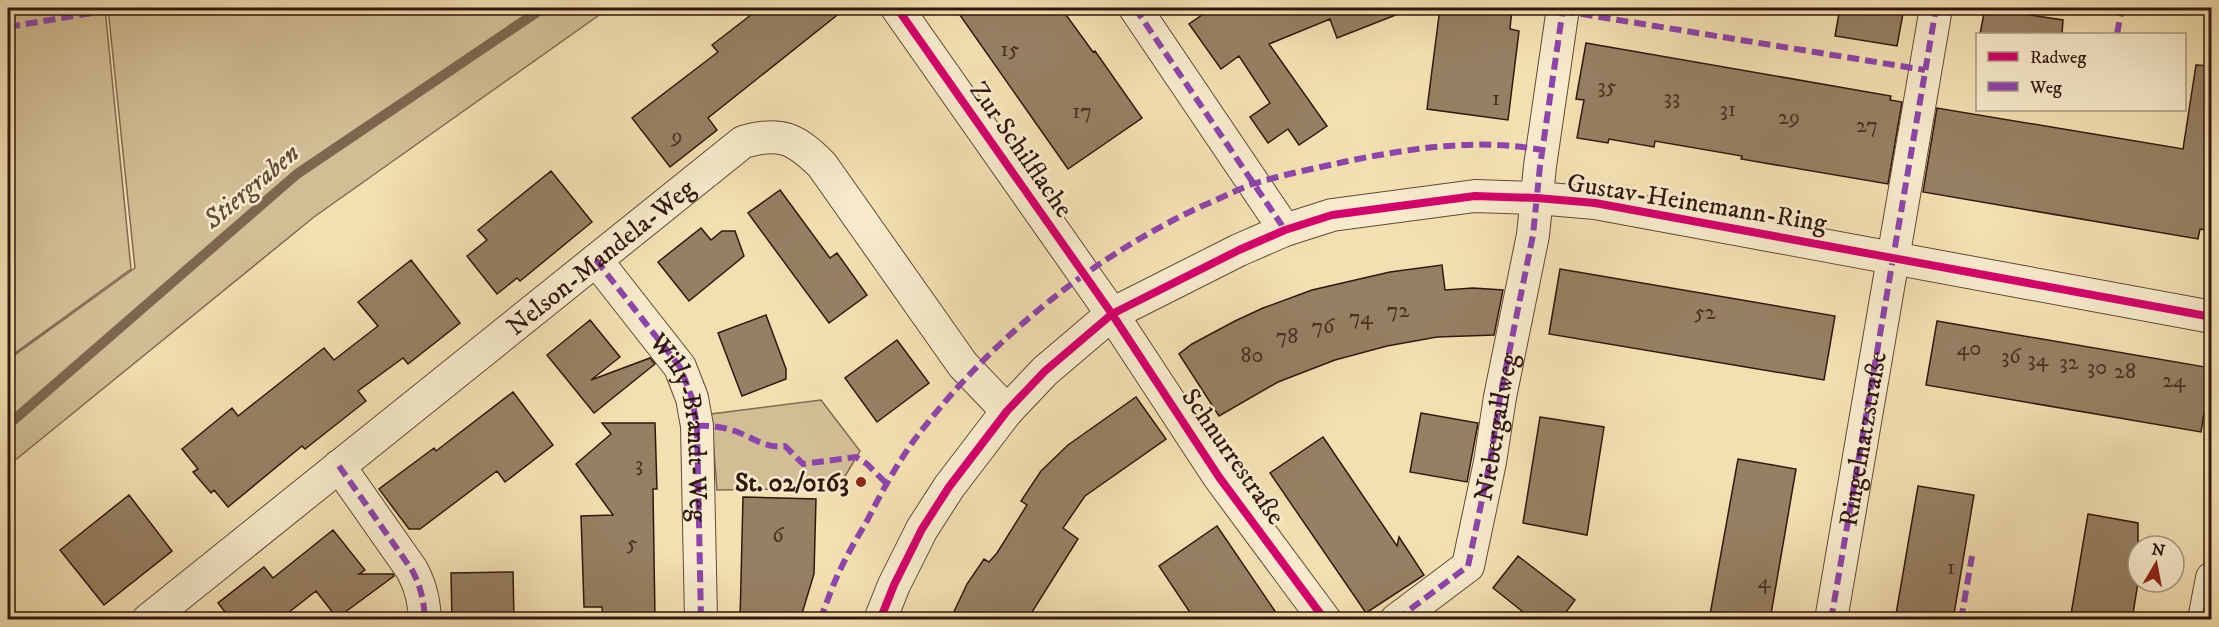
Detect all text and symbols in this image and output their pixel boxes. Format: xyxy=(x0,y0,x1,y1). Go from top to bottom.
legend xyxy=(1976,33,2186,111)
house number: 15 xyxy=(1001,36,1020,63)
text: Radweg xyxy=(2030,47,2086,69)
house number: 35 xyxy=(1597,73,1617,100)
street label: Zur Schilflache xyxy=(962,75,1080,224)
text: Weg xyxy=(2029,77,2062,99)
house number: 33 xyxy=(1664,84,1680,111)
house number: 1 xyxy=(1492,85,1500,112)
house number: 31 xyxy=(1720,96,1736,123)
house number: 17 xyxy=(1072,98,1092,125)
house number: 29 xyxy=(1778,104,1800,131)
house number: 27 xyxy=(1856,112,1878,139)
house number: 9 xyxy=(671,123,682,150)
water label: Stiergraben xyxy=(196,136,307,238)
street label: Gustav-Heinemann-Ring xyxy=(1565,167,1829,240)
street label: Nelson-Mandela-Weg xyxy=(500,172,702,344)
house number: 72 xyxy=(1387,297,1409,324)
house number: 52 xyxy=(1694,299,1716,326)
house number: 74 xyxy=(1349,304,1374,331)
house number: 76 xyxy=(1312,313,1336,340)
house number: 78 xyxy=(1276,323,1298,350)
street label: Willy-Brandt-Weg xyxy=(641,326,714,523)
house number: 40 xyxy=(1957,335,1981,362)
house number: 80 xyxy=(1241,342,1263,369)
house number: 36 xyxy=(2001,343,2022,370)
house number: 34 xyxy=(2028,346,2050,373)
street label: Ringelnatzstraße xyxy=(1832,349,1895,529)
house number: 32 xyxy=(2059,349,2079,376)
street label: Niebergallweg xyxy=(1467,350,1527,504)
house number: 30 xyxy=(2087,354,2107,381)
house number: 28 xyxy=(2114,358,2136,385)
house number: 24 xyxy=(2162,367,2187,394)
street label: Schnurrestraße xyxy=(1174,382,1292,531)
house number: 3 xyxy=(635,451,643,478)
place label: St. 02/0163 xyxy=(735,467,849,500)
marker: St. 02/0163 xyxy=(854,475,868,489)
house number: 6 xyxy=(772,522,785,549)
house number: 5 xyxy=(627,530,638,557)
north arrow xyxy=(2126,534,2186,594)
text: N xyxy=(2150,539,2167,561)
house number: 1 xyxy=(1947,554,1955,581)
house number: 4 xyxy=(1758,568,1772,595)

